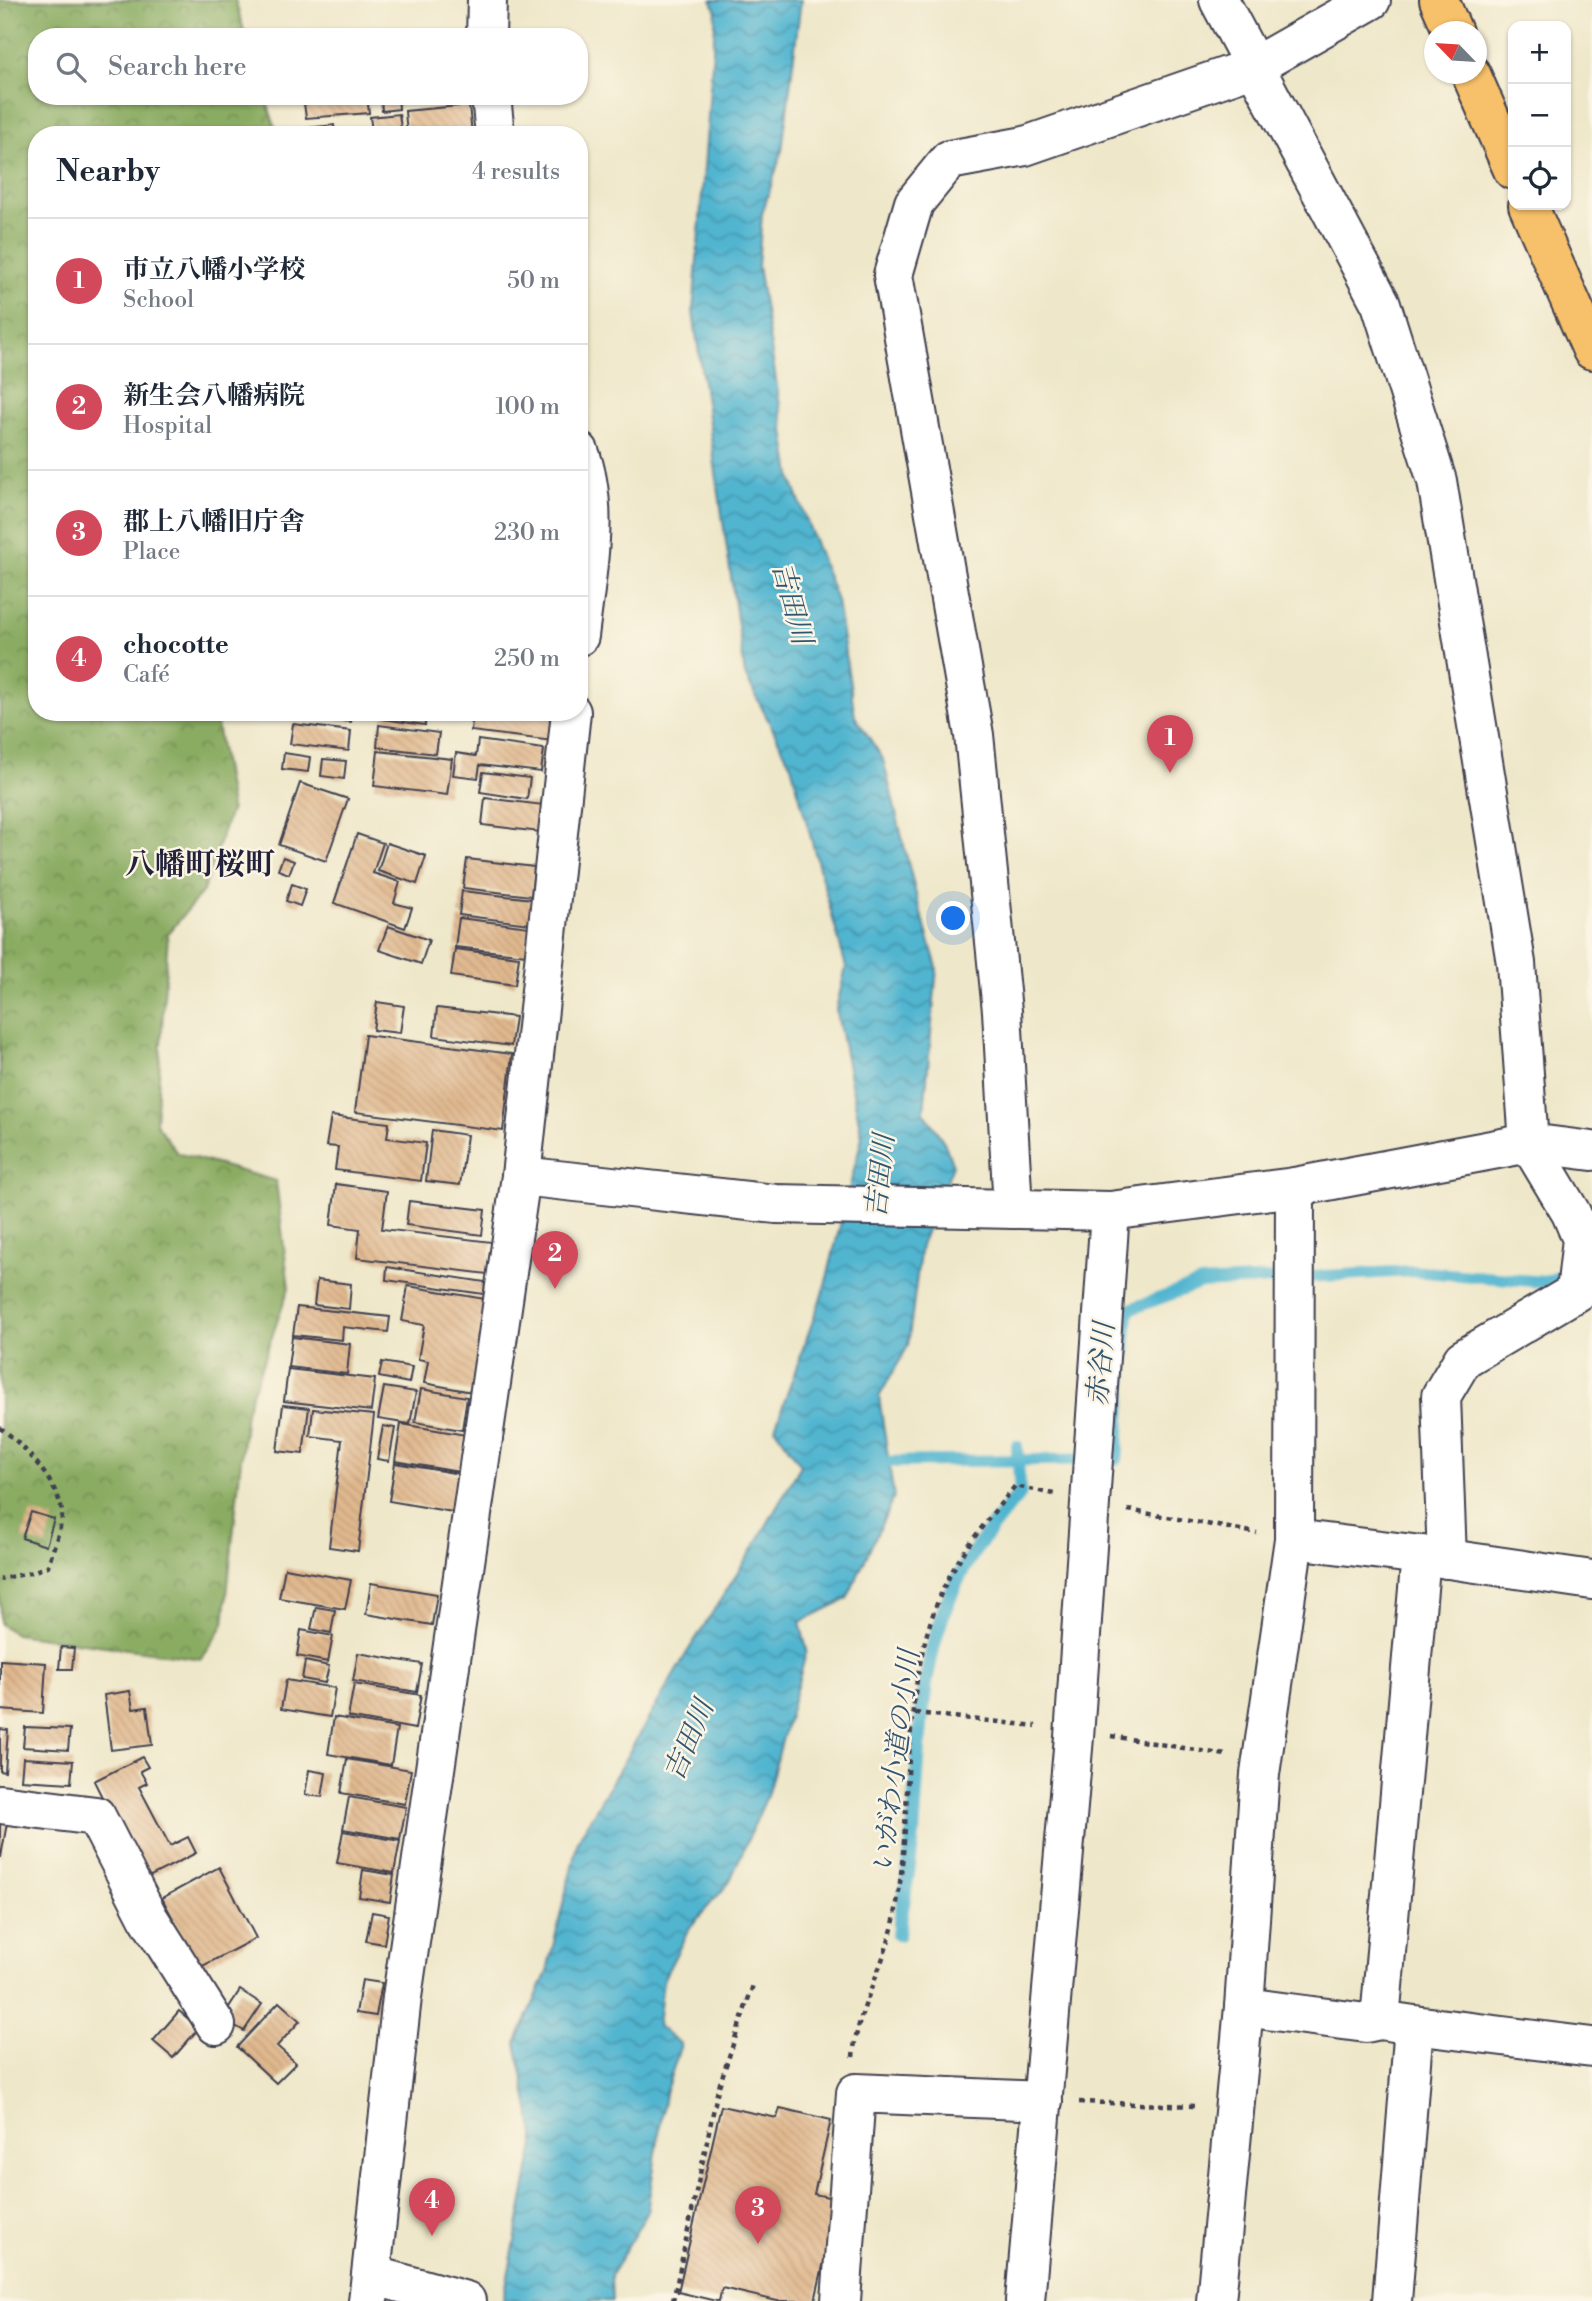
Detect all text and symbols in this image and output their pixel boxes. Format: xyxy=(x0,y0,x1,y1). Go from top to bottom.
north arrow xyxy=(1424,21,1487,84)
map controls xyxy=(1508,21,1571,210)
button: + xyxy=(1508,21,1571,84)
search box xyxy=(28,28,588,105)
icon: search xyxy=(52,48,90,86)
text: Search here xyxy=(108,51,247,83)
button: − xyxy=(1508,84,1571,147)
button: locate xyxy=(1508,147,1571,210)
text: Nearby xyxy=(56,153,160,191)
text: 4 results xyxy=(472,158,560,186)
text: 市立八幡小学校 xyxy=(123,254,305,286)
text: 1 xyxy=(73,267,85,295)
text: 50 m xyxy=(507,267,560,295)
text: School xyxy=(123,286,194,314)
text: 新生会八幡病院 xyxy=(123,380,305,412)
text: 2 xyxy=(72,393,86,421)
text: 100 m xyxy=(495,393,560,421)
text: Hospital xyxy=(123,412,212,440)
text: 郡上八幡旧庁舎 xyxy=(123,506,305,538)
text: 3 xyxy=(72,519,86,547)
text: 230 m xyxy=(494,519,560,547)
text: Place xyxy=(123,538,180,566)
water label: 吉田川 xyxy=(764,558,820,651)
text: chocotte xyxy=(123,629,229,661)
text: 4 xyxy=(71,645,87,673)
text: 250 m xyxy=(494,645,560,673)
text: Café xyxy=(123,661,170,689)
pin: 1 xyxy=(1147,715,1193,773)
district label: 八幡町桜町 xyxy=(125,846,275,884)
your location xyxy=(936,901,970,935)
water label: 吉田川 xyxy=(859,1130,903,1220)
pin: 2 xyxy=(532,1231,578,1289)
water label: 赤谷川 xyxy=(1080,1318,1123,1408)
water label: いがわ小道の小川 xyxy=(865,1645,928,1874)
water label: 吉田川 xyxy=(657,1692,723,1786)
pin: 4 xyxy=(409,2178,455,2236)
pin: 3 xyxy=(735,2186,781,2244)

